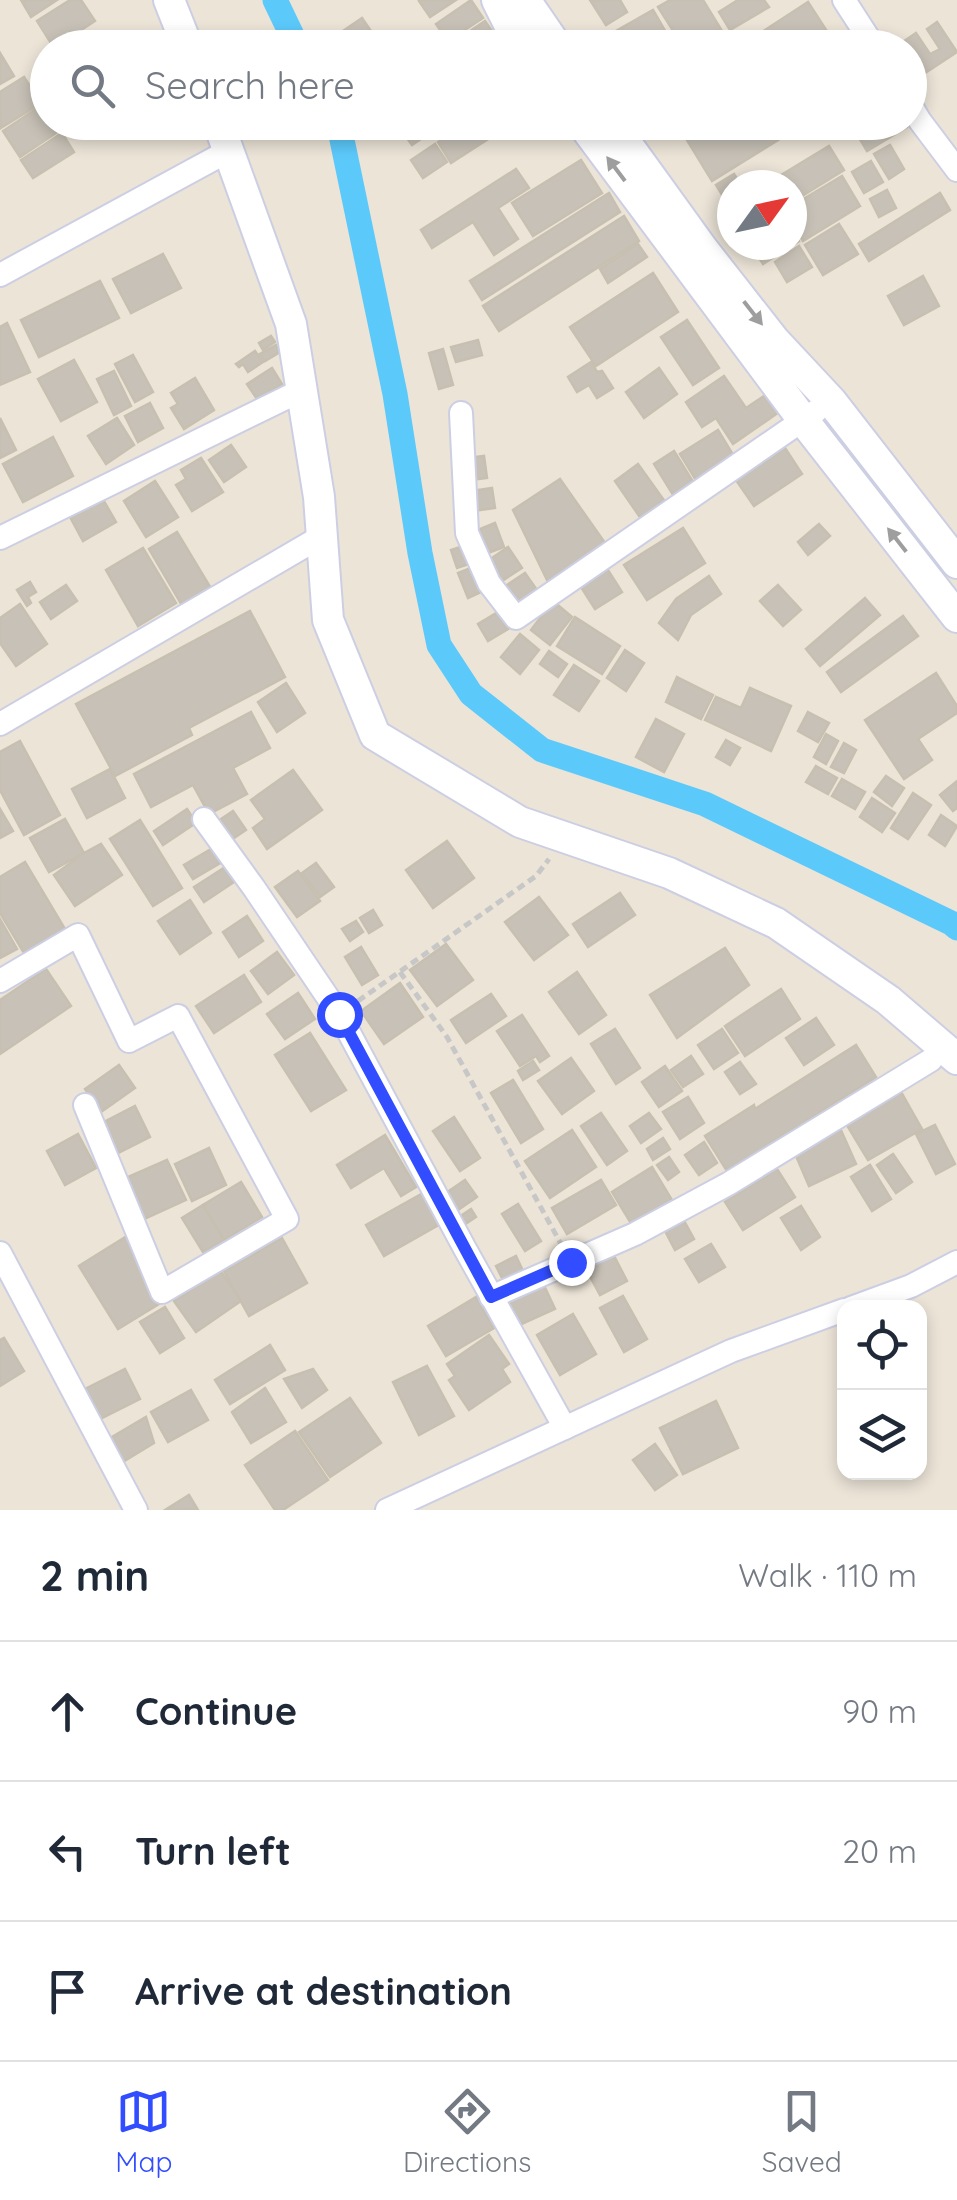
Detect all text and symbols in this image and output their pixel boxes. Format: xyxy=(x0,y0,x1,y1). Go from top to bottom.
search box xyxy=(30,30,927,140)
icon: search xyxy=(65,58,120,113)
text: Search here xyxy=(145,61,355,109)
one-way arrow xyxy=(607,156,626,182)
north arrow xyxy=(717,170,807,260)
one-way arrow xyxy=(742,300,763,326)
one-way arrow xyxy=(887,527,908,553)
route start xyxy=(317,992,363,1038)
route end xyxy=(549,1240,595,1286)
map controls xyxy=(837,1300,927,1480)
button: locate xyxy=(837,1300,927,1390)
button: layers xyxy=(837,1390,927,1480)
text: 2 min xyxy=(40,1549,149,1602)
text: Walk · 110 m xyxy=(738,1555,917,1595)
icon: ahead xyxy=(40,1684,95,1739)
text: Continue xyxy=(135,1687,297,1735)
text: 90 m xyxy=(842,1691,917,1731)
icon: left xyxy=(40,1824,95,1879)
text: Turn left xyxy=(135,1827,291,1875)
text: 20 m xyxy=(842,1831,917,1871)
icon: arrive xyxy=(40,1964,95,2019)
text: Arrive at destination xyxy=(135,1967,512,2015)
tab: Map xyxy=(115,2084,172,2179)
tab: Directions xyxy=(403,2084,531,2179)
tab: Saved xyxy=(762,2084,842,2179)

